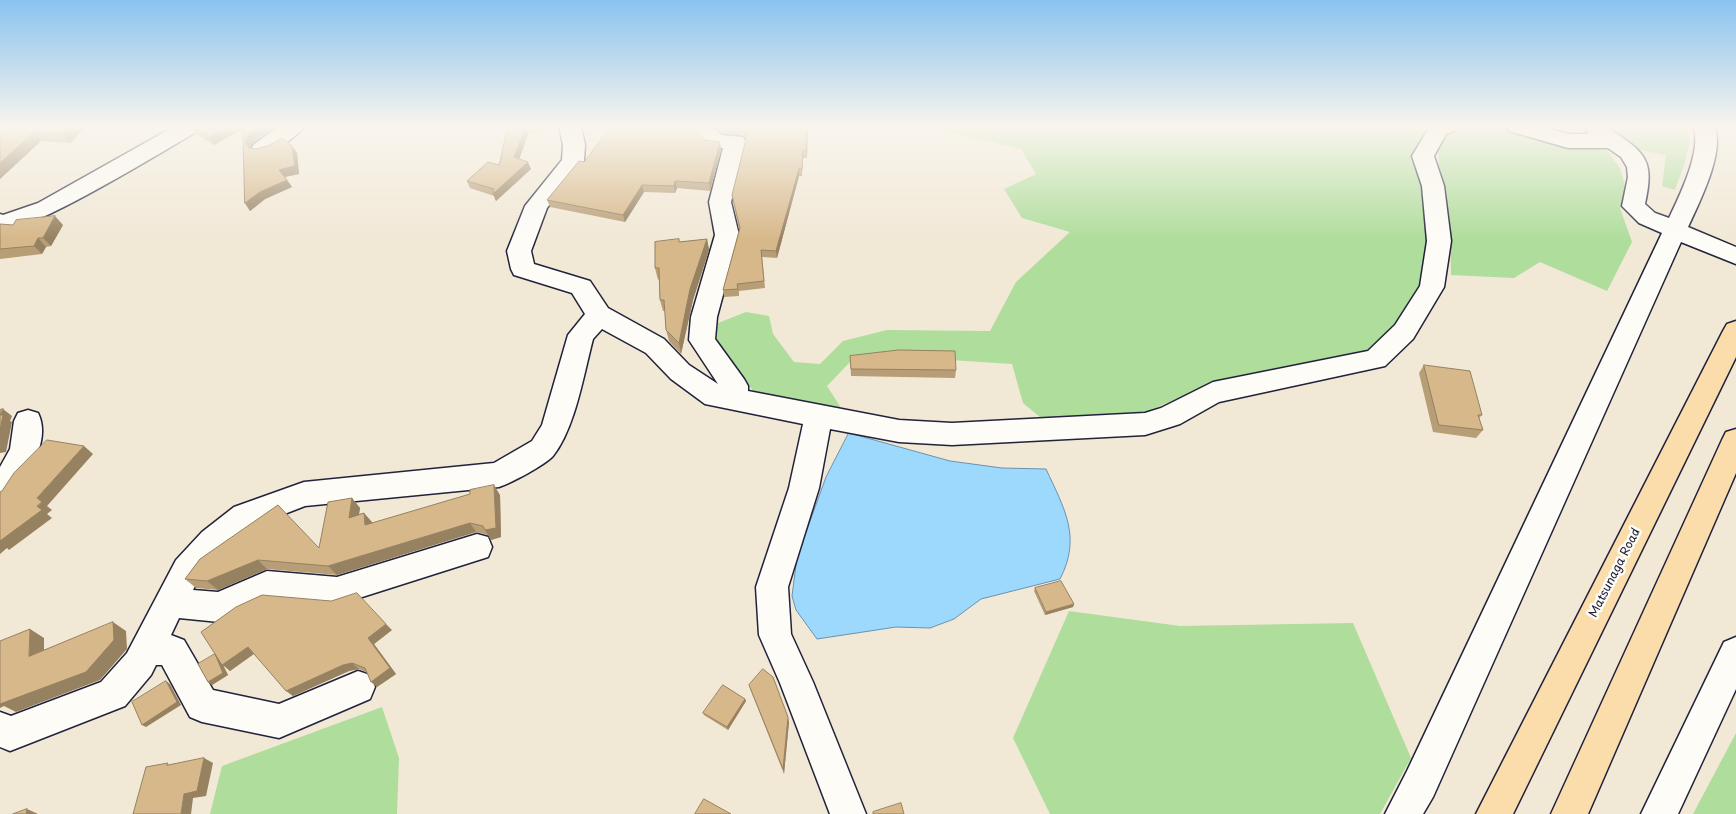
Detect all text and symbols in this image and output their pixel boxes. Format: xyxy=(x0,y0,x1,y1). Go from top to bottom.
street label: Matsunaga Road xyxy=(1586,526,1644,620)

